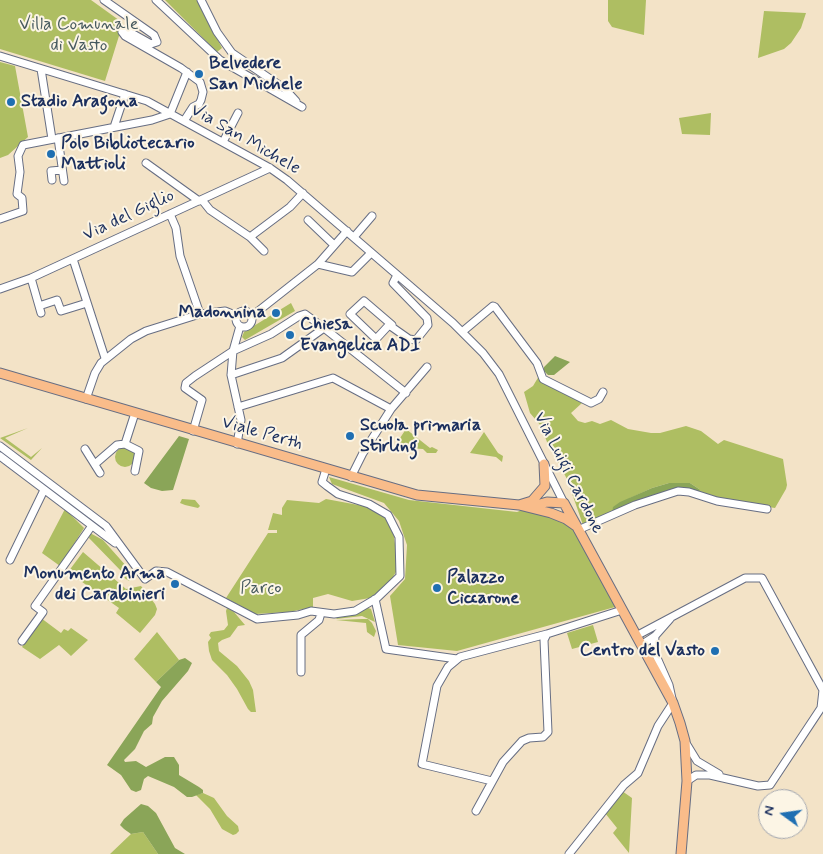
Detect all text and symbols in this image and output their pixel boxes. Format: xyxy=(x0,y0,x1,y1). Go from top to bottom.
park label: Villa Comunale di Vasto xyxy=(19,14,139,56)
place label: Belvedere San Michele xyxy=(209,53,303,96)
marker: Belvedere San Michele xyxy=(193,68,205,80)
place label: Stadio Aragona xyxy=(21,91,138,113)
marker: Stadio Aragona xyxy=(5,96,17,108)
street label: Via San Michele xyxy=(186,100,304,180)
place label: Polo Bibliotecario Mattioli xyxy=(61,133,194,176)
marker: Polo Bibliotecario Mattioli xyxy=(45,148,57,160)
street label: Via del Giglio xyxy=(80,185,178,247)
place label: Madonnina xyxy=(178,302,266,324)
marker: Madonnina xyxy=(270,307,282,319)
place label: Chiesa Evangelica ADI xyxy=(300,314,421,356)
marker: Chiesa Evangelica ADI xyxy=(284,329,296,341)
street label: Via Luigi Cardone xyxy=(528,409,608,537)
street label: Viale Perth xyxy=(219,412,305,456)
place label: Scuola primaria Stirling xyxy=(360,415,481,458)
marker: Scuola primaria Stirling xyxy=(344,430,356,442)
place label: Monumento Arma dei Carabinieri xyxy=(24,563,165,606)
place label: Palazzo Ciccarone xyxy=(447,567,519,610)
marker: Monumento Arma dei Carabinieri xyxy=(169,578,181,590)
park label: Parco xyxy=(240,578,282,600)
marker: Palazzo Ciccarone xyxy=(431,582,443,594)
place label: Centro del Vasto xyxy=(580,640,705,662)
marker: Centro del Vasto xyxy=(709,645,721,657)
north arrow xyxy=(758,789,808,839)
text: N xyxy=(760,804,779,817)

